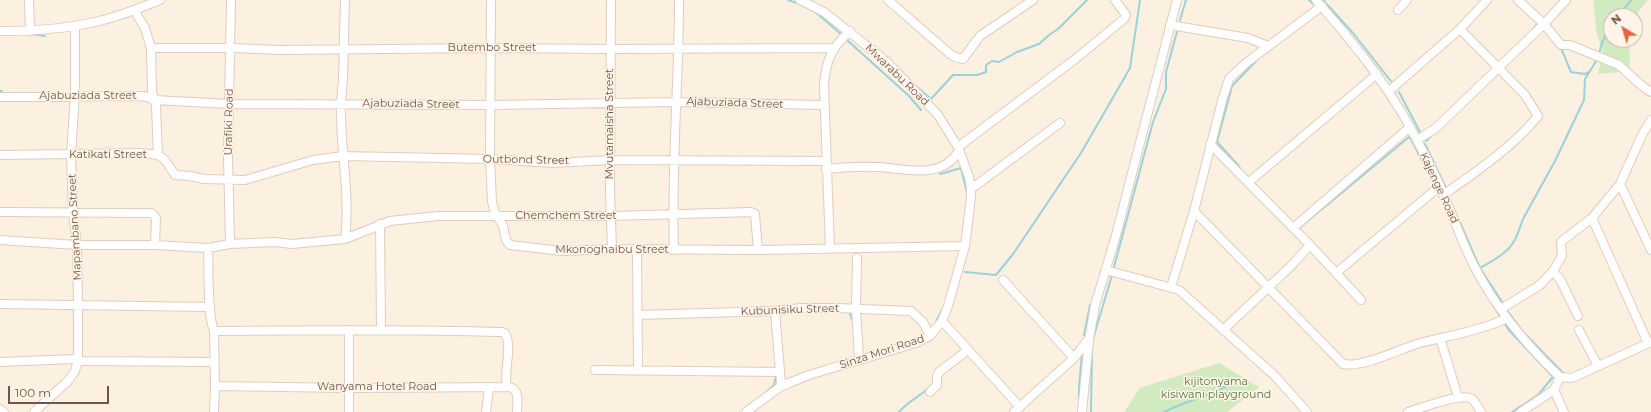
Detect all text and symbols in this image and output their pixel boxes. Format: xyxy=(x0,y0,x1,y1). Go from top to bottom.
north arrow xyxy=(1603,8,1643,48)
text: N xyxy=(1608,11,1624,28)
street label: Butembo Street xyxy=(448,41,536,55)
street label: Mwarabu Road xyxy=(862,41,932,109)
street label: Mvutamaisha Street xyxy=(603,68,617,180)
street label: Urafiki Road xyxy=(222,88,236,156)
street label: Ajabuziada Street xyxy=(39,89,137,103)
street label: Ajabuziada Street xyxy=(686,95,784,111)
street label: Ajabuziada Street xyxy=(362,97,460,111)
street label: Katikati Street xyxy=(69,148,147,162)
street label: Kajenge Road xyxy=(1417,150,1461,226)
street label: Outbond Street xyxy=(483,153,569,167)
street label: Mapambano Street xyxy=(66,173,84,281)
street label: Chemchem Street xyxy=(515,209,617,223)
street label: Mkonoghaibu Street xyxy=(555,243,669,257)
street label: Kubunisiku Street xyxy=(741,302,839,318)
street label: Sinza Mori Road xyxy=(838,332,926,372)
park label: kijitonyama kisiwani playground xyxy=(1161,375,1271,401)
scale bar xyxy=(10,378,111,404)
street label: Wanyama Hotel Road xyxy=(317,380,437,394)
text: 100 m xyxy=(15,385,51,400)

